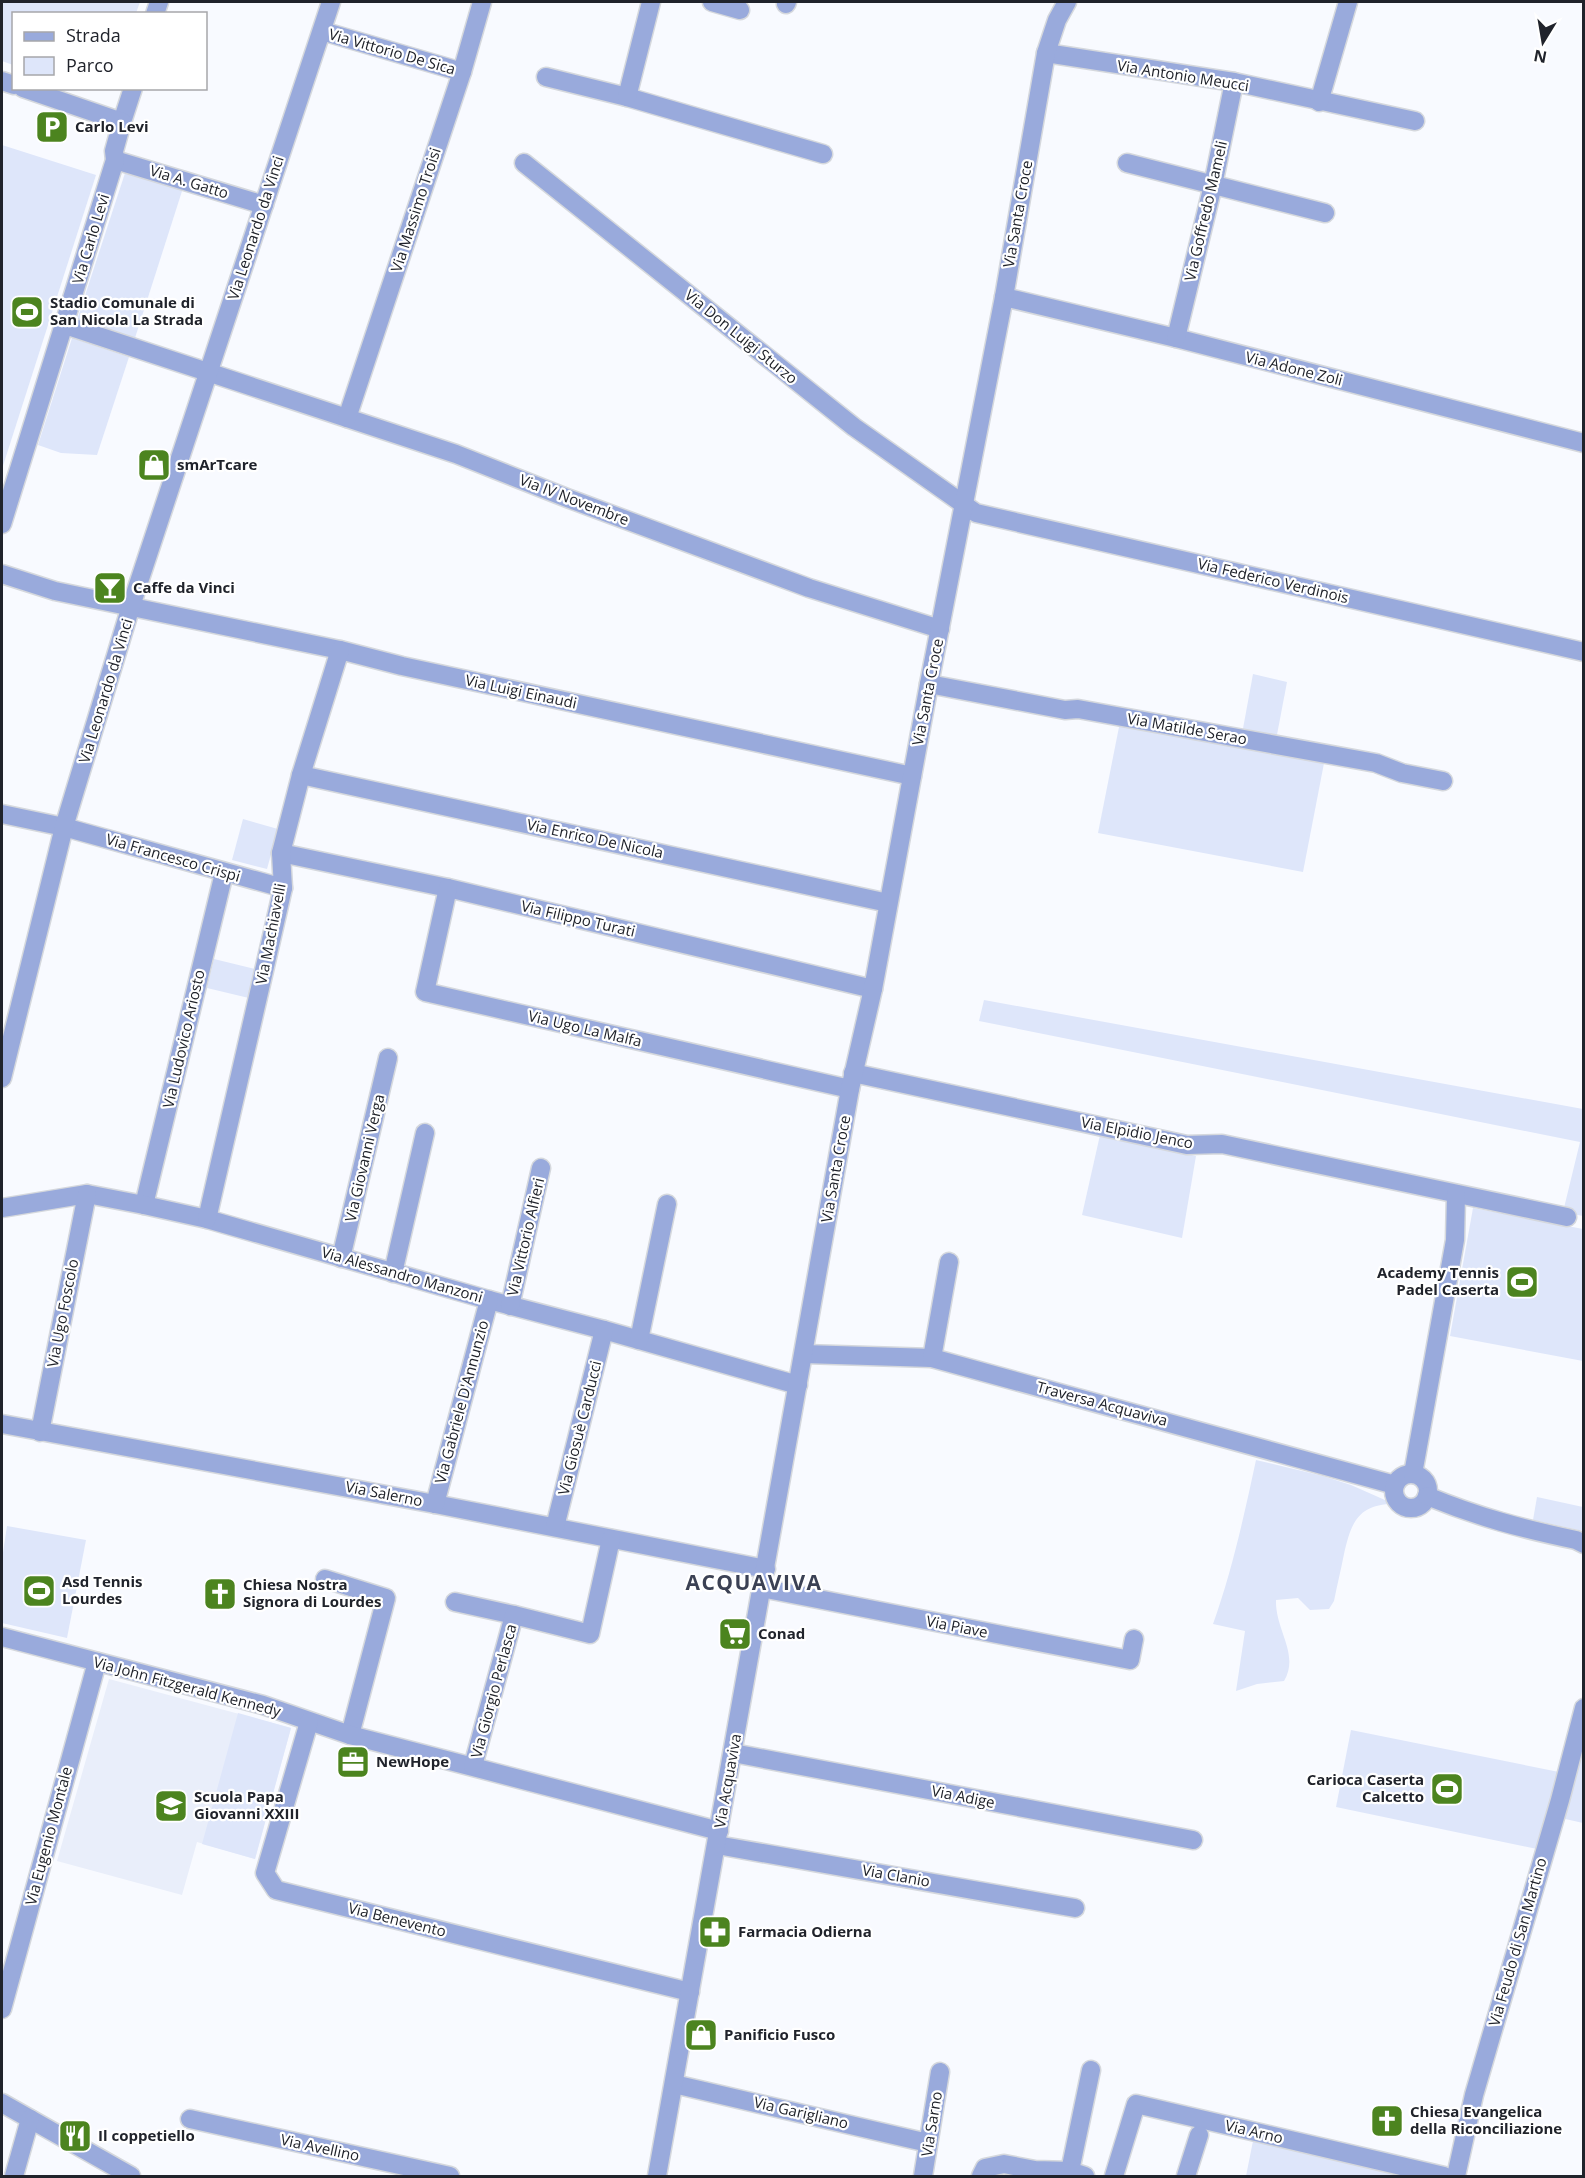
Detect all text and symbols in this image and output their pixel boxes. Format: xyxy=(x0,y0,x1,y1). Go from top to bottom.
legend xyxy=(12,12,207,90)
north arrow xyxy=(1513,12,1573,72)
text: Strada xyxy=(66,23,121,47)
street label: Via Vittorio De Sica xyxy=(327,23,458,79)
text: N xyxy=(1532,45,1549,69)
text: Parco xyxy=(66,53,114,77)
street label: Via Antonio Meucci xyxy=(1116,55,1251,95)
parking icon: Carlo Levi xyxy=(34,109,70,145)
place label: Carlo Levi xyxy=(75,116,149,136)
street label: Via Goffredo Mameli xyxy=(1179,139,1231,283)
street label: Via Massimo Troisi xyxy=(385,145,445,275)
street label: Via Leonardo da Vinci xyxy=(222,153,288,302)
street label: Via Santa Croce xyxy=(998,159,1036,269)
street label: Via A. Gatto xyxy=(148,160,231,202)
street label: Via Carlo Levi xyxy=(67,191,113,286)
street label: Via Don Luigi Sturzo xyxy=(681,285,802,388)
place label: Stadio Comunale di San Nicola La Strada xyxy=(50,292,203,329)
sports icon: Stadio Comunale di San Nicola La Strada xyxy=(9,294,45,330)
street label: Via Adone Zoli xyxy=(1244,346,1345,390)
shop icon: smArTcare xyxy=(136,447,172,483)
place label: smArTcare xyxy=(177,454,258,474)
street label: Via IV Novembre xyxy=(517,469,632,529)
street label: Via Federico Verdinois xyxy=(1196,553,1351,607)
bar icon: Caffe da Vinci xyxy=(92,570,128,606)
place label: Caffe da Vinci xyxy=(133,577,235,597)
street label: Via Leonardo da Vinci xyxy=(74,616,137,766)
street label: Via Santa Croce xyxy=(907,637,947,747)
street label: Via Luigi Einaudi xyxy=(464,669,579,713)
street label: Via Matilde Serao xyxy=(1126,708,1249,748)
street label: Via Enrico De Nicola xyxy=(525,814,665,862)
street label: Via Francesco Crispi xyxy=(104,828,243,886)
street label: Via Machiavelli xyxy=(250,882,290,986)
street label: Via Filippo Turati xyxy=(519,895,637,941)
street label: Via Ludovico Ariosto xyxy=(157,968,209,1110)
street label: Via Ugo La Malfa xyxy=(526,1005,644,1051)
street label: Via Giovanni Verga xyxy=(340,1092,388,1224)
street label: Via Elpidio Jenco xyxy=(1079,1111,1195,1153)
street label: Via Santa Croce xyxy=(816,1114,854,1224)
street label: Via Vittorio Alfieri xyxy=(502,1176,548,1298)
street label: Via Alessandro Manzoni xyxy=(319,1241,485,1307)
street label: Via Ugo Foscolo xyxy=(42,1257,82,1369)
place label: Academy Tennis Padel Caserta xyxy=(1377,1262,1499,1299)
sports icon: Academy Tennis Padel Caserta xyxy=(1504,1264,1540,1300)
street label: Via Gabriele D'Annunzio xyxy=(430,1318,492,1486)
street label: Via Giosuè Carducci xyxy=(553,1358,605,1497)
street label: Traversa Acquaviva xyxy=(1035,1376,1170,1430)
street label: Via Salerno xyxy=(344,1476,424,1510)
district label: ACQUAVIVA xyxy=(685,1568,823,1596)
place label: Asd Tennis Lourdes xyxy=(62,1571,143,1608)
sports icon: Asd Tennis Lourdes xyxy=(21,1573,57,1609)
place label: Chiesa Nostra Signora di Lourdes xyxy=(243,1574,381,1611)
church icon: Chiesa Nostra Signora di Lourdes xyxy=(202,1576,238,1612)
street label: Via Piave xyxy=(925,1610,990,1642)
supermarket icon: Conad xyxy=(717,1616,753,1652)
street label: Via Giorgio Perlasca xyxy=(466,1621,521,1760)
place label: Conad xyxy=(758,1623,805,1643)
street label: Via John Fitzgerald Kennedy xyxy=(91,1651,284,1721)
street label: Via Acquaviva xyxy=(709,1732,745,1830)
office icon: NewHope xyxy=(335,1744,371,1780)
place label: NewHope xyxy=(376,1751,449,1771)
street label: Via Eugenio Montale xyxy=(20,1764,76,1907)
place label: Carioca Caserta Calcetto xyxy=(1307,1769,1424,1806)
sports icon: Carioca Caserta Calcetto xyxy=(1429,1771,1465,1807)
street label: Via Adige xyxy=(930,1780,997,1812)
place label: Scuola Papa Giovanni XXIII xyxy=(194,1786,299,1823)
school or university icon: Scuola Papa Giovanni XXIII xyxy=(153,1788,189,1824)
street label: Via Feudo di San Martino xyxy=(1483,1855,1551,2028)
street label: Via Clanio xyxy=(861,1859,932,1891)
street label: Via Benevento xyxy=(346,1897,448,1941)
pharmacy icon: Farmacia Odierna xyxy=(697,1914,733,1950)
place label: Farmacia Odierna xyxy=(738,1921,872,1941)
shop icon: Panificio Fusco xyxy=(683,2017,719,2053)
place label: Panificio Fusco xyxy=(724,2024,835,2044)
street label: Via Sarno xyxy=(916,2090,946,2158)
street label: Via Garigliano xyxy=(752,2091,850,2133)
place label: Chiesa Evangelica della Riconciliazione xyxy=(1410,2101,1562,2138)
church icon: Chiesa Evangelica della Riconciliazione xyxy=(1369,2103,1405,2139)
street label: Via Arno xyxy=(1223,2115,1285,2147)
restaurant icon: Il coppetiello xyxy=(57,2118,93,2154)
place label: Il coppetiello xyxy=(98,2125,195,2145)
street label: Via Avellino xyxy=(279,2129,361,2165)

